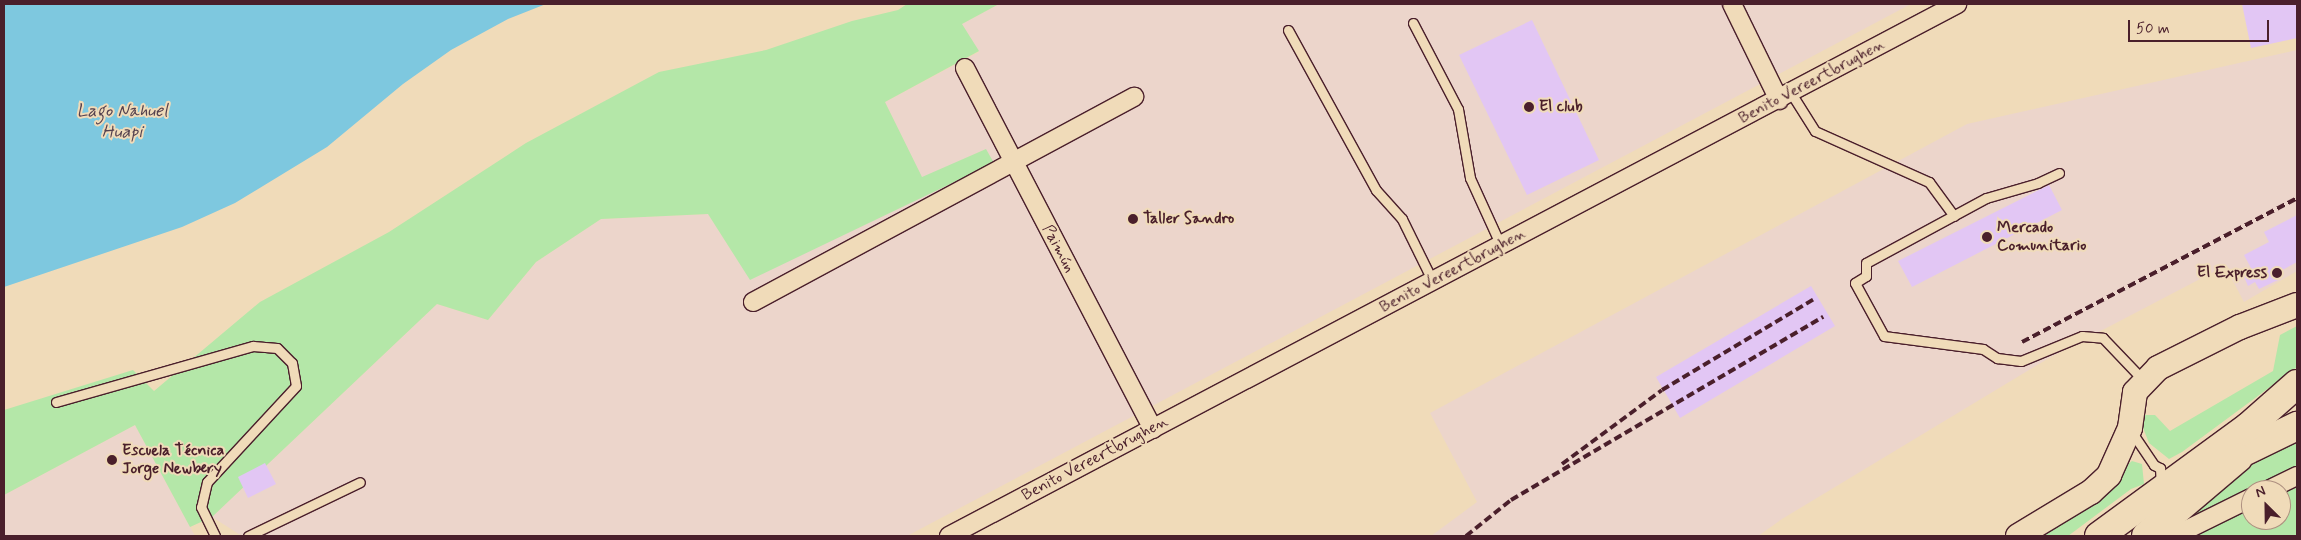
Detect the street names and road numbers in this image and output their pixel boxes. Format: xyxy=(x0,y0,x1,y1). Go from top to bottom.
street label: Benito Vereertbrughen xyxy=(1736,35,1888,129)
street label: Paimún xyxy=(1037,222,1079,276)
street label: Benito Vereertbrughen xyxy=(1377,224,1529,318)
street label: Benito Vereertbrughen xyxy=(1019,412,1171,506)

